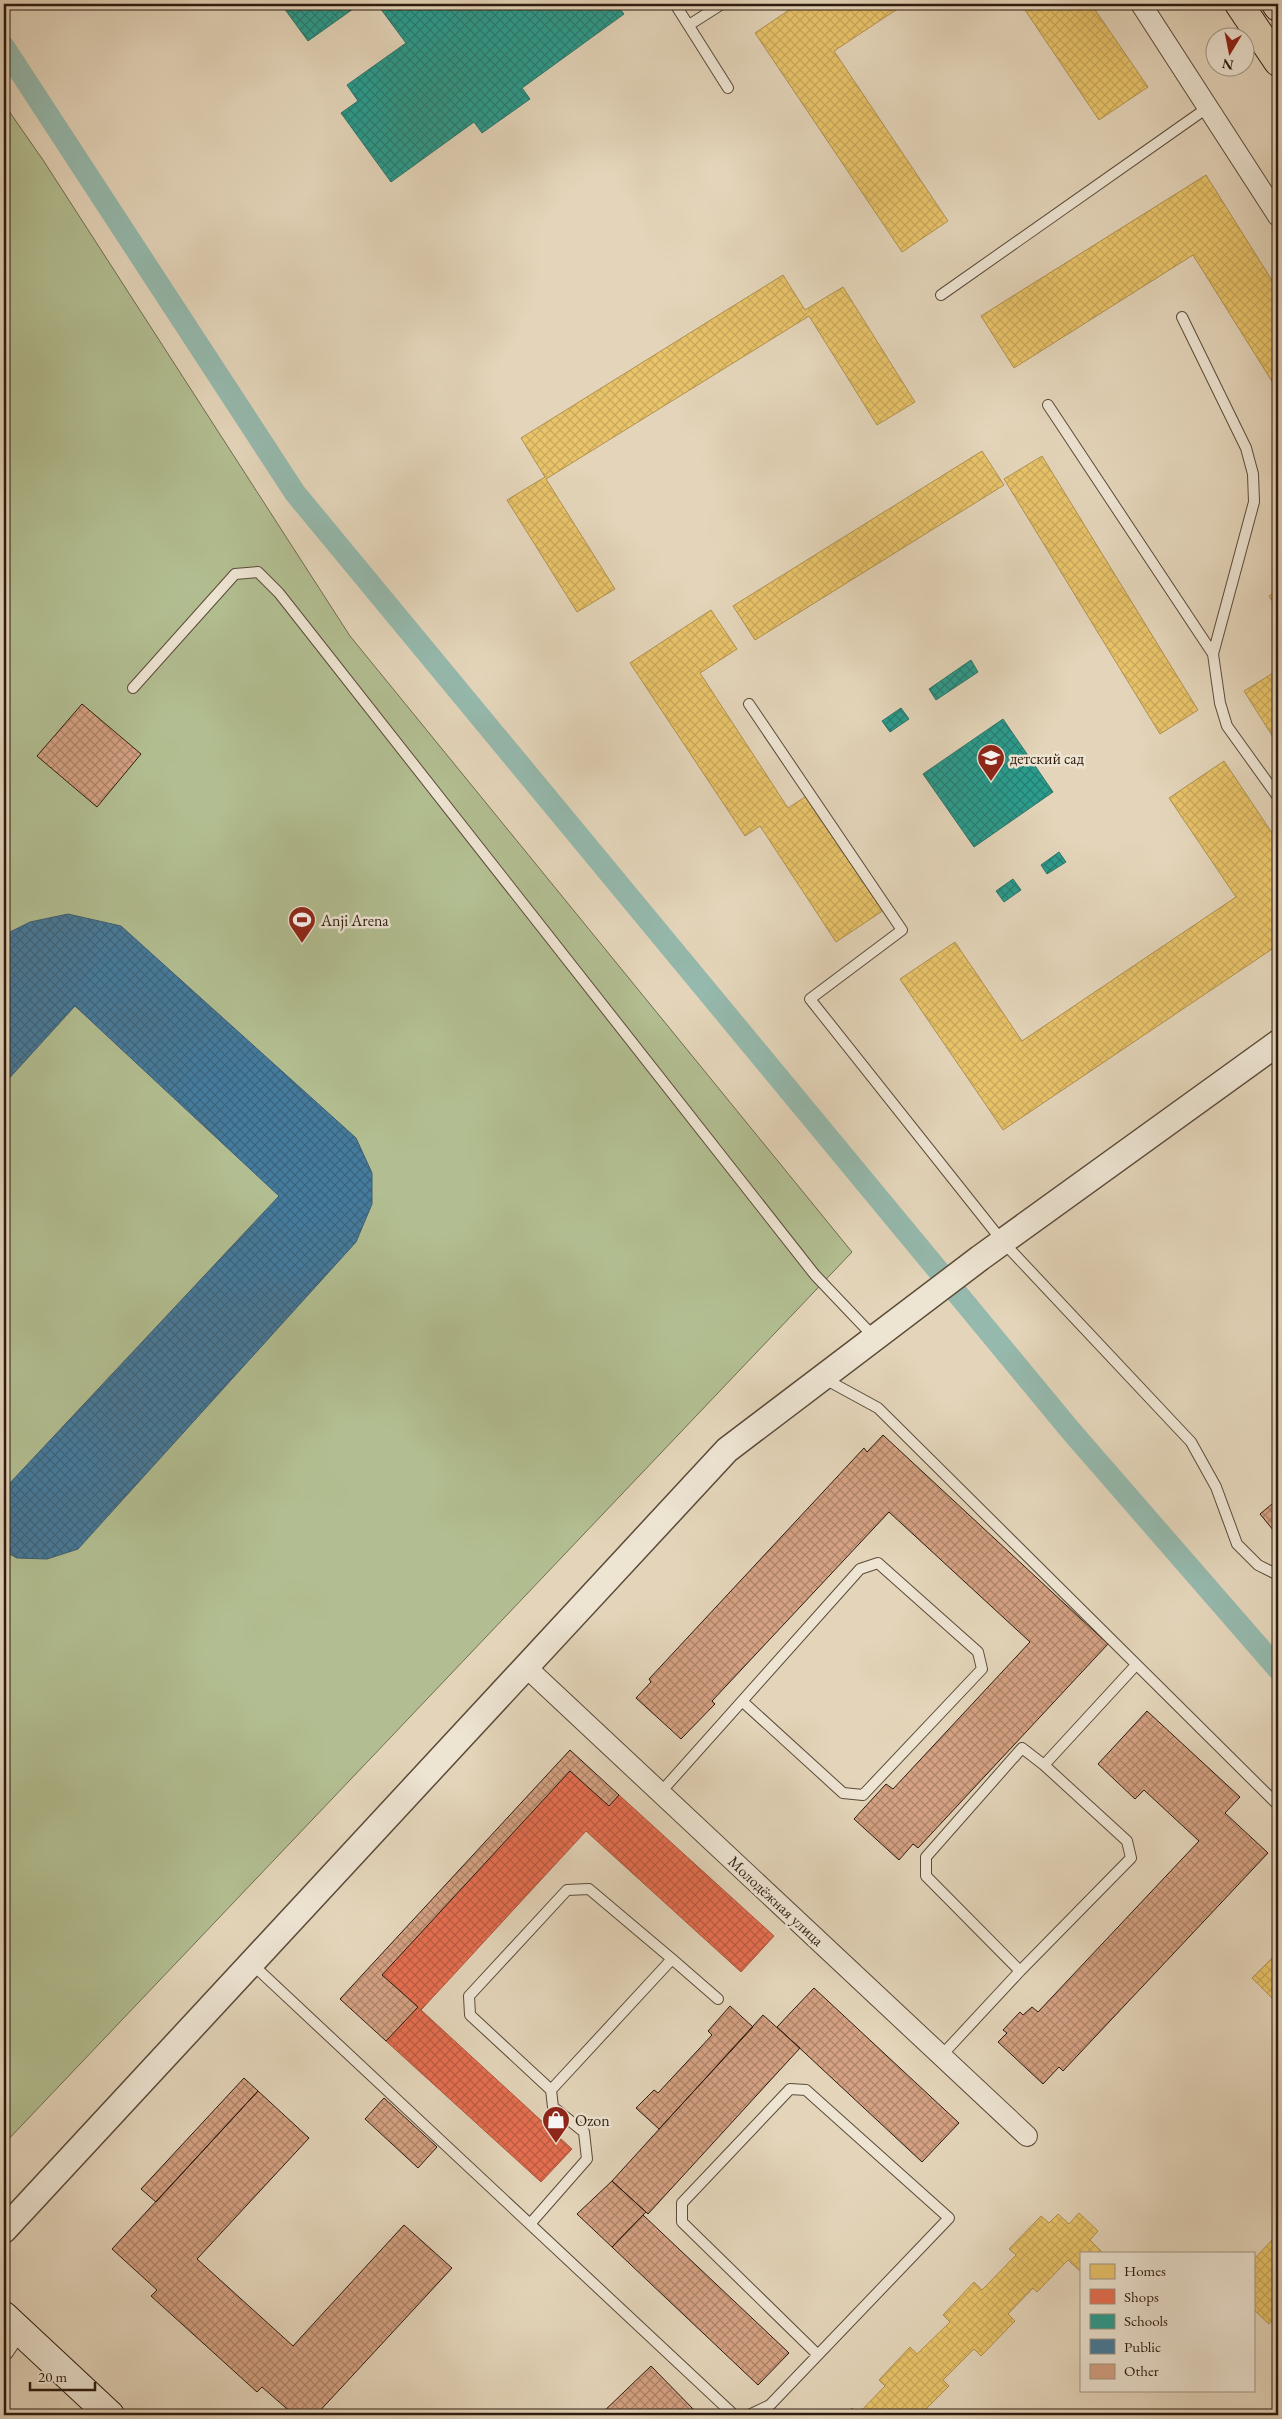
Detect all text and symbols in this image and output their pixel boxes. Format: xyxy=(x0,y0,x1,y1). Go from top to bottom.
north arrow xyxy=(1204,28,1254,78)
text: N xyxy=(1220,55,1235,75)
school or university icon: детский сад xyxy=(976,743,1006,782)
place label: детский сад xyxy=(1010,748,1085,769)
sports icon: Anji Arena xyxy=(287,905,317,944)
place label: Anji Arena xyxy=(320,910,389,931)
street label: Молодёжная улица xyxy=(724,1851,829,1951)
shop icon: Ozon xyxy=(541,2105,571,2144)
place label: Ozon xyxy=(575,2110,610,2131)
legend xyxy=(1080,2252,1254,2392)
text: Homes xyxy=(1124,2261,1166,2280)
text: Shops xyxy=(1124,2287,1159,2306)
text: Schools xyxy=(1124,2311,1168,2330)
text: Public xyxy=(1124,2337,1161,2356)
scale bar xyxy=(30,2359,95,2391)
text: Other xyxy=(1124,2361,1159,2380)
text: 20 m xyxy=(38,2367,67,2386)

